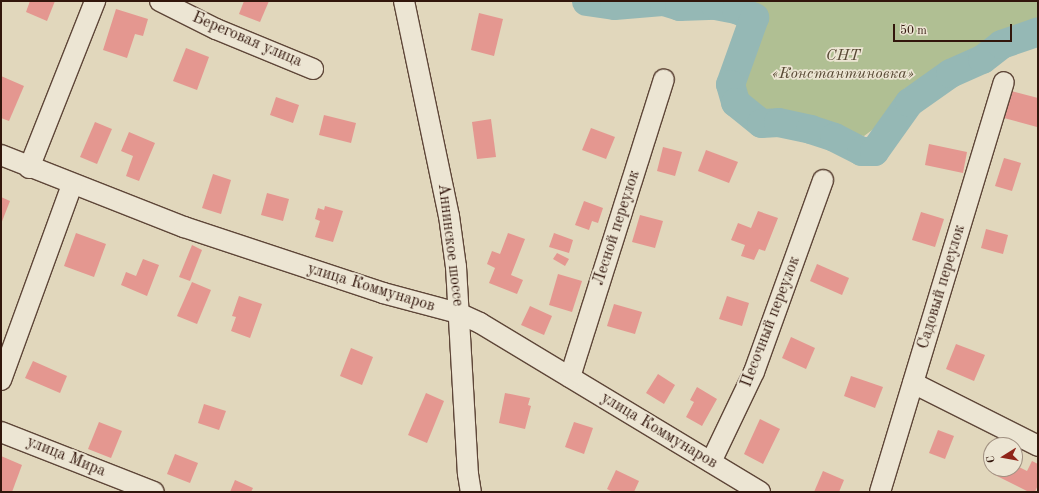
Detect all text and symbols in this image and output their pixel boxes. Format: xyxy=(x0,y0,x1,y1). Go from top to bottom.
street label: Береговая улица xyxy=(189,8,305,72)
scale bar xyxy=(895,16,1014,42)
text: 50 m xyxy=(900,25,927,37)
park label: СНТ «Константиновка» xyxy=(772,46,914,84)
street label: Лесной переулок xyxy=(589,168,645,288)
street label: Аннинское шоссе xyxy=(433,183,467,307)
street label: Садовый переулок xyxy=(914,222,970,352)
street label: Песочный переулок xyxy=(737,254,805,390)
street label: улица Коммунаров xyxy=(305,259,437,317)
street label: улица Коммунаров xyxy=(597,389,721,473)
street label: улица Мира xyxy=(24,432,108,482)
north arrow xyxy=(983,437,1023,477)
text: С xyxy=(986,455,998,464)

